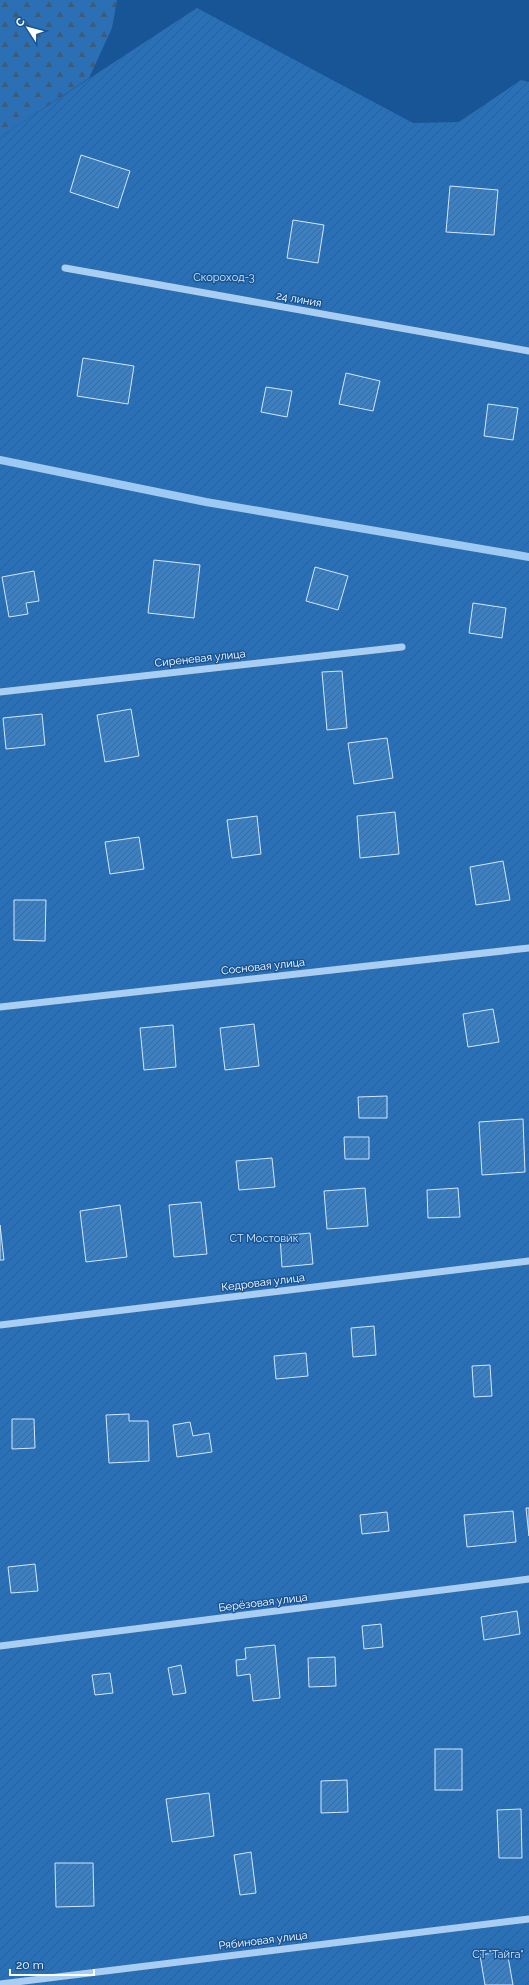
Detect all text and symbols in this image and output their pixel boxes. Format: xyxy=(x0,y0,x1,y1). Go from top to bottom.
north arrow xyxy=(8,8,48,48)
text: С xyxy=(13,15,28,29)
park label: Скороход-3 xyxy=(193,271,255,284)
street label: 24 линия xyxy=(275,289,323,310)
street label: Сиреневая улица xyxy=(154,647,246,670)
street label: Сосновая улица xyxy=(220,956,306,977)
park label: СТ Мостовик xyxy=(230,1232,299,1245)
street label: Кедровая улица xyxy=(221,1271,306,1294)
street label: Берёзовая улица xyxy=(218,1591,308,1614)
street label: Рябиновая улица xyxy=(218,1929,308,1952)
park label: СТ "Тайга" xyxy=(472,1948,524,1961)
scale bar xyxy=(10,1951,94,1977)
text: 20 m xyxy=(16,1958,44,1972)

